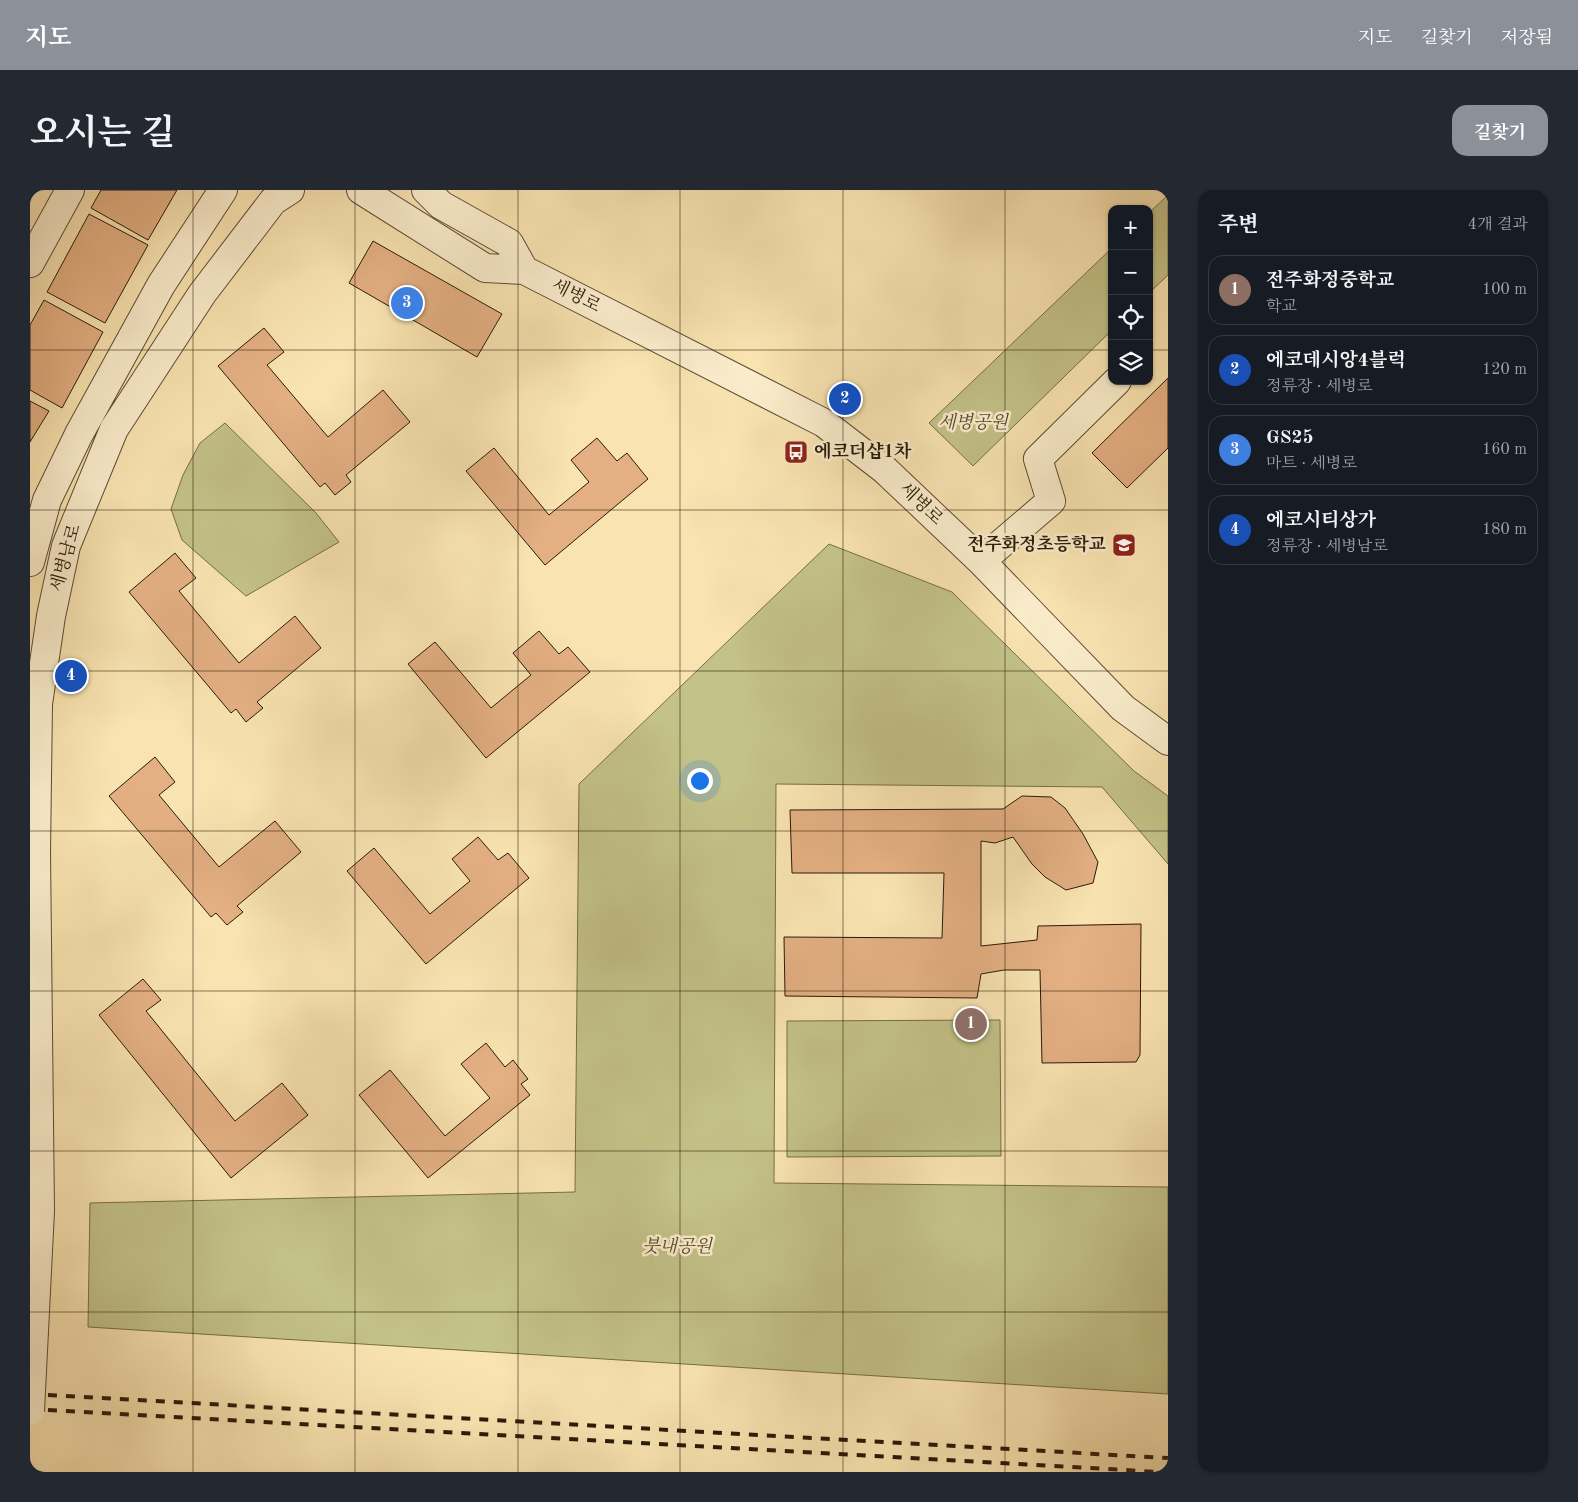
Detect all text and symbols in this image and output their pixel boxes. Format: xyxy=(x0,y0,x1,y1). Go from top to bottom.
text: 지도 xyxy=(25,27,71,51)
text: 지도 xyxy=(1358,29,1393,47)
text: 길찾기 xyxy=(1421,29,1473,47)
text: 저장됨 xyxy=(1501,29,1553,47)
button: 길찾기 xyxy=(1452,105,1548,156)
text: 오시는 길 xyxy=(30,117,175,152)
map controls xyxy=(1108,205,1153,385)
button: + xyxy=(1108,205,1153,250)
text: 주변 xyxy=(1218,215,1259,236)
text: 4개 결과 xyxy=(1468,217,1528,233)
button: − xyxy=(1108,250,1153,295)
text: 전주화정중학교 xyxy=(1266,272,1394,291)
street label: 세병로 xyxy=(549,275,604,316)
text: 1 xyxy=(1230,282,1240,298)
text: 100 m xyxy=(1482,282,1527,298)
pin: 3 xyxy=(391,284,423,322)
button: locate xyxy=(1108,295,1153,340)
text: 학교 xyxy=(1266,299,1297,315)
button: layers xyxy=(1108,340,1153,385)
text: 에코데시앙4블럭 xyxy=(1266,352,1406,371)
text: 2 xyxy=(1230,362,1240,378)
text: 120 m xyxy=(1482,362,1527,378)
text: 정류장 · 세병로 xyxy=(1266,379,1372,395)
pin: 2 xyxy=(829,380,861,418)
park label: 세병공원 xyxy=(938,412,1009,432)
text: GS25 xyxy=(1266,429,1314,448)
bus stop icon: 에코더샵1차 xyxy=(783,439,809,465)
place label: 에코더샵1차 xyxy=(814,441,912,461)
text: 3 xyxy=(1230,442,1240,458)
text: 160 m xyxy=(1482,442,1527,458)
text: 마트 · 세병로 xyxy=(1266,456,1357,472)
street label: 세병로 xyxy=(896,479,947,529)
text: 에코시티상가 xyxy=(1266,512,1376,531)
street label: 세병남로 xyxy=(47,522,84,594)
text: 4 xyxy=(1230,522,1240,538)
text: 180 m xyxy=(1482,522,1527,538)
school or university icon: 전주화정초등학교 xyxy=(1111,532,1137,558)
place label: 전주화정초등학교 xyxy=(967,534,1107,554)
text: 정류장 · 세병남로 xyxy=(1266,539,1388,555)
pin: 4 xyxy=(55,657,87,695)
your location xyxy=(687,768,713,794)
pin: 1 xyxy=(955,1005,987,1043)
park label: 붓내공원 xyxy=(642,1236,713,1256)

